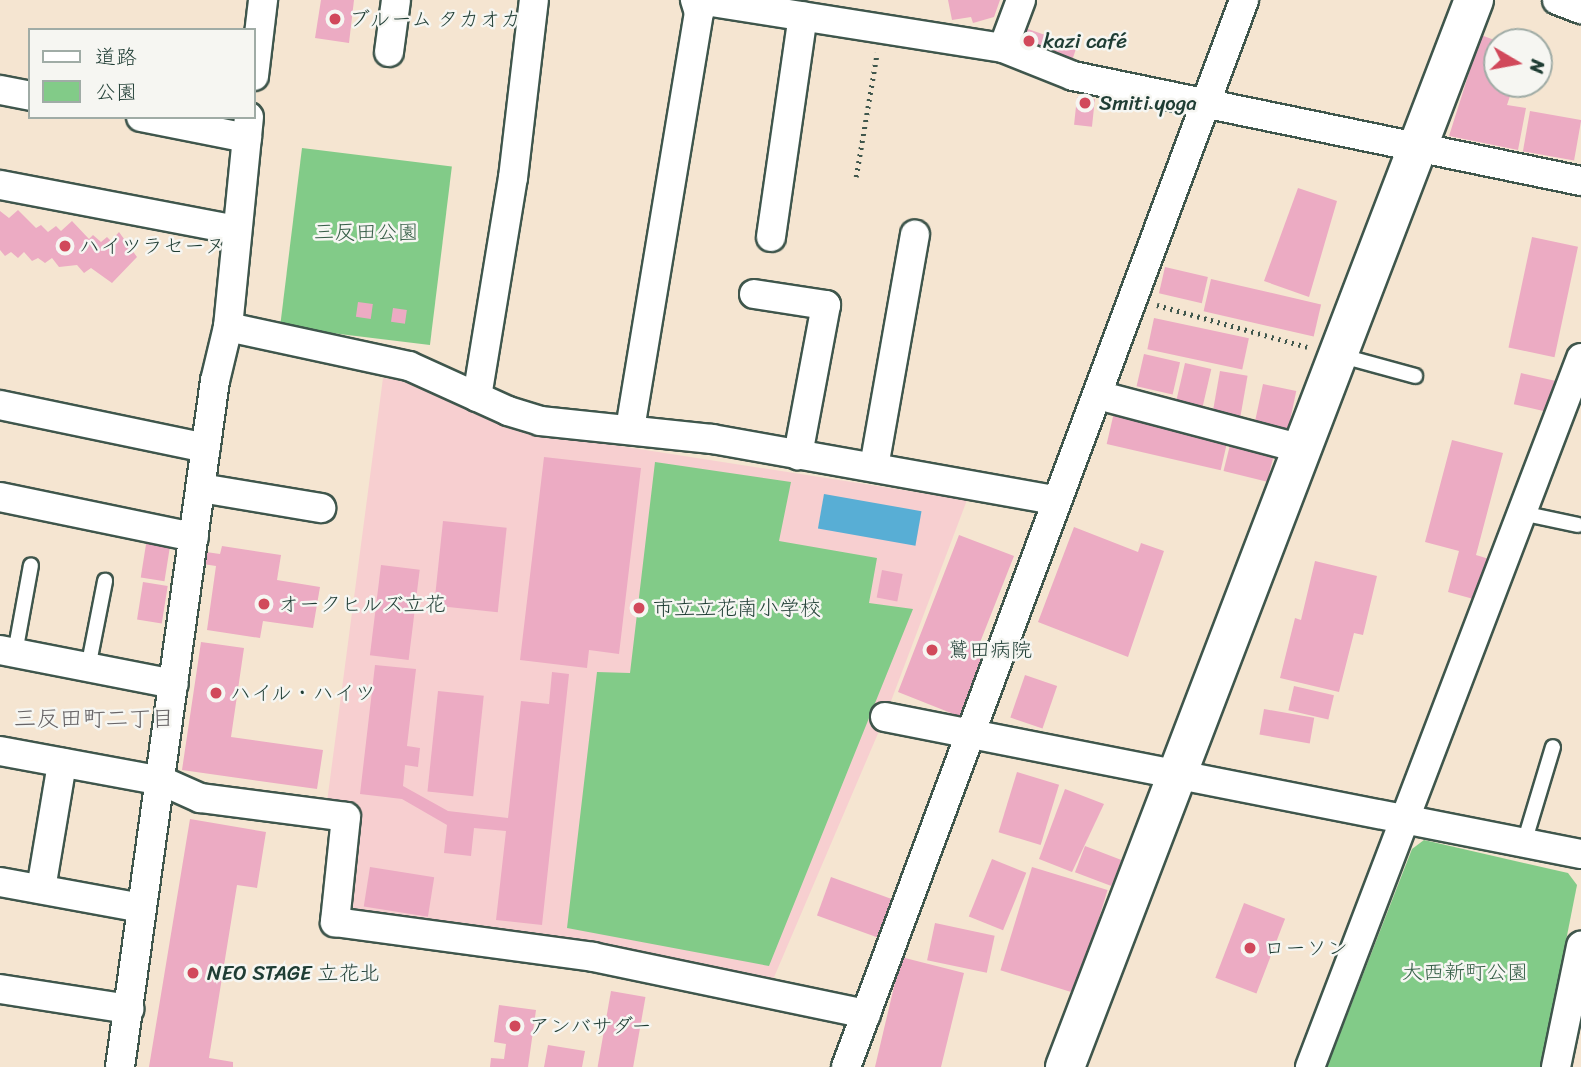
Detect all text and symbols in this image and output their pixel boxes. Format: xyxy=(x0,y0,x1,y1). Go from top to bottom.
place label: ブルーム タカオカ xyxy=(349,6,523,32)
marker: ブルーム タカオカ xyxy=(327,11,343,27)
legend xyxy=(28,28,256,119)
place label: kazi café xyxy=(1043,28,1127,54)
north arrow xyxy=(1483,28,1553,98)
marker: kazi café xyxy=(1021,33,1037,49)
text: 道路 xyxy=(95,38,137,76)
text: N xyxy=(1520,57,1555,76)
text: 公園 xyxy=(95,73,137,111)
place label: Smiti yoga xyxy=(1099,90,1197,116)
marker: Smiti yoga xyxy=(1077,95,1093,111)
park label: 三反田公園 xyxy=(314,219,418,245)
place label: ハイツラセーヌ xyxy=(79,233,226,259)
marker: ハイツラセーヌ xyxy=(57,238,73,254)
place label: オークヒルズ立花 xyxy=(278,591,446,617)
place label: 市立立花南小学校 xyxy=(653,595,821,621)
marker: オークヒルズ立花 xyxy=(256,596,272,612)
marker: 市立立花南小学校 xyxy=(631,600,647,616)
place label: 鷲田病院 xyxy=(948,637,1032,663)
marker: 鷲田病院 xyxy=(922,640,942,660)
place label: ハイル・ハイツ xyxy=(230,680,377,706)
marker: ハイル・ハイツ xyxy=(208,685,224,701)
district label: 三反田町二丁目 xyxy=(14,705,174,733)
place label: ローソン xyxy=(1264,935,1348,961)
marker: ローソン xyxy=(1242,940,1258,956)
park label: 大西新町公園 xyxy=(1402,959,1528,985)
place label: NEO STAGE 立花北 xyxy=(207,960,381,986)
marker: NEO STAGE 立花北 xyxy=(185,965,201,981)
place label: アンバサダー xyxy=(529,1013,653,1039)
marker: アンバサダー xyxy=(507,1018,523,1034)

